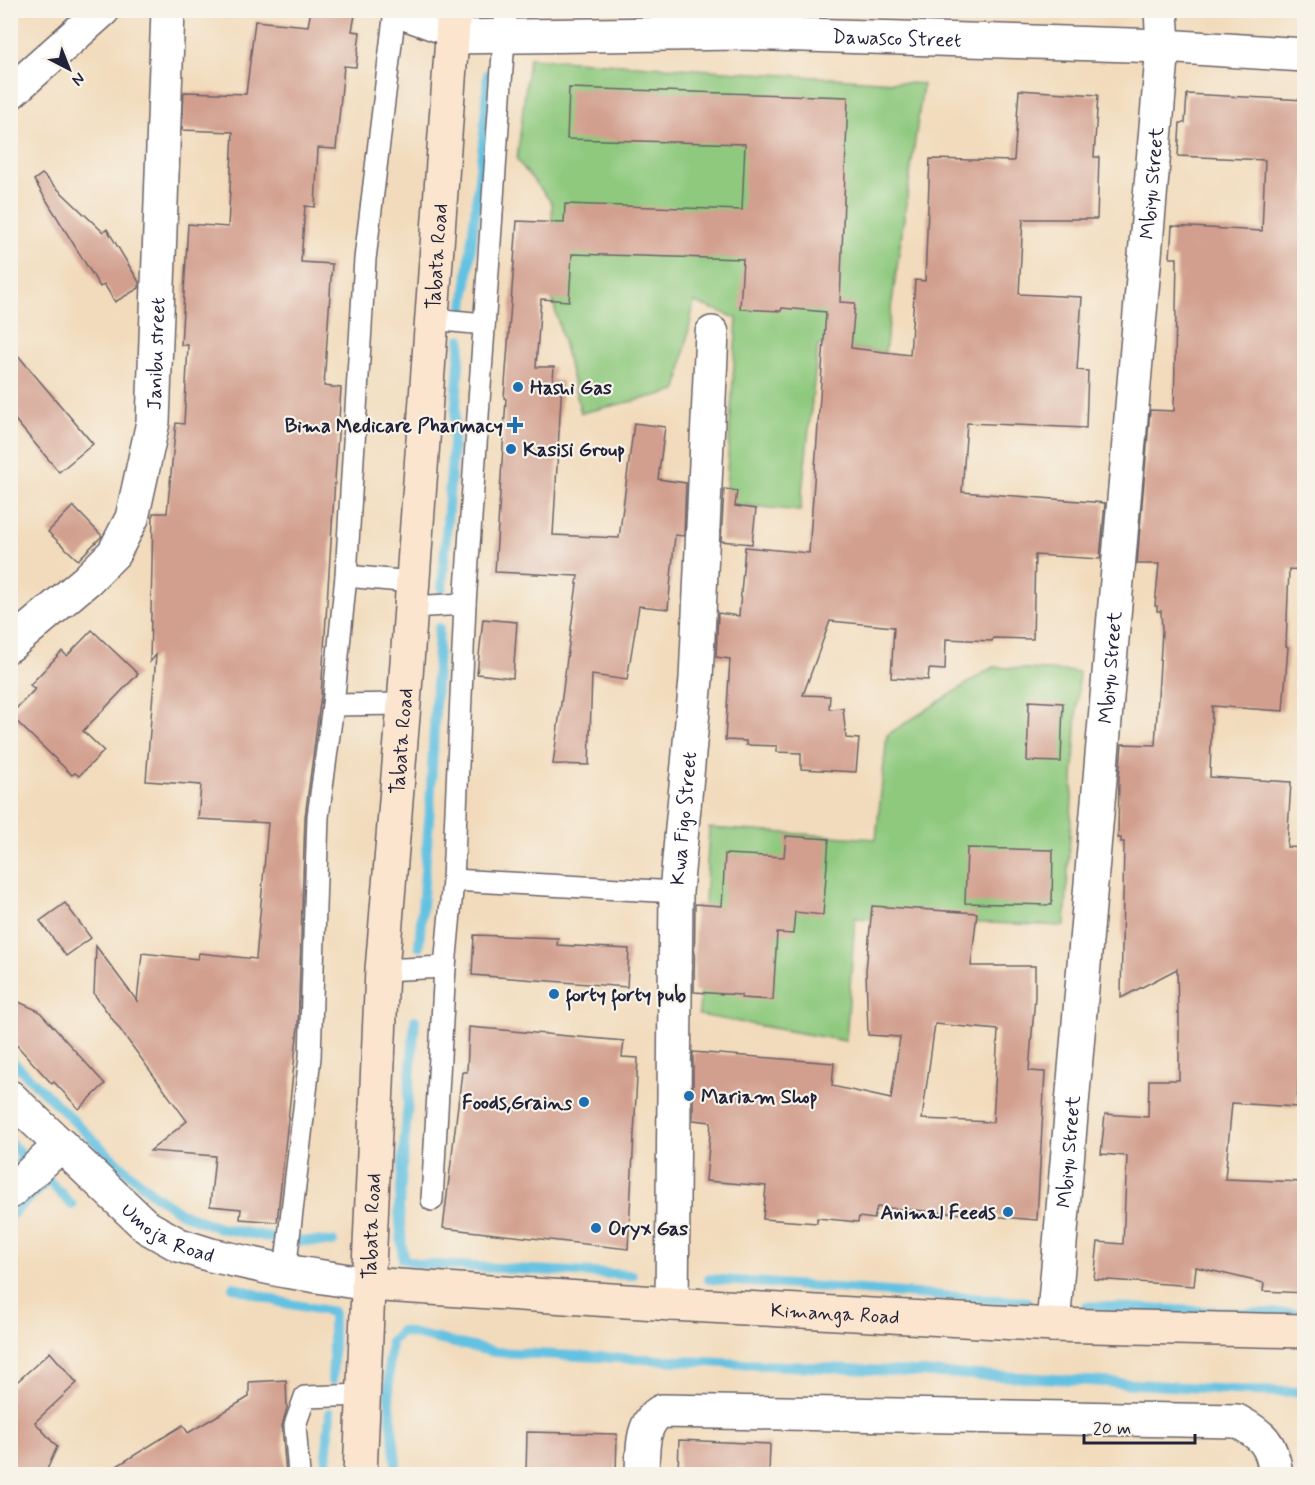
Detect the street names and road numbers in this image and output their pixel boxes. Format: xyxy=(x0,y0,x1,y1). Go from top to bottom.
street label: Dawasco Street xyxy=(832,24,962,55)
street label: Mbiyu Street xyxy=(1134,126,1171,241)
street label: Tabata Road xyxy=(420,203,455,311)
street label: Janibu street xyxy=(141,297,173,411)
street label: Mbiyu Street xyxy=(1093,610,1129,725)
street label: Tabata Road xyxy=(385,687,420,795)
street label: Kwa Figo Street xyxy=(665,750,704,887)
street label: Mbiyu Street xyxy=(1051,1094,1088,1209)
street label: Tabata Road xyxy=(357,1173,388,1280)
street label: Umoja Road xyxy=(114,1197,217,1270)
street label: Kimanga Road xyxy=(770,1297,900,1332)

